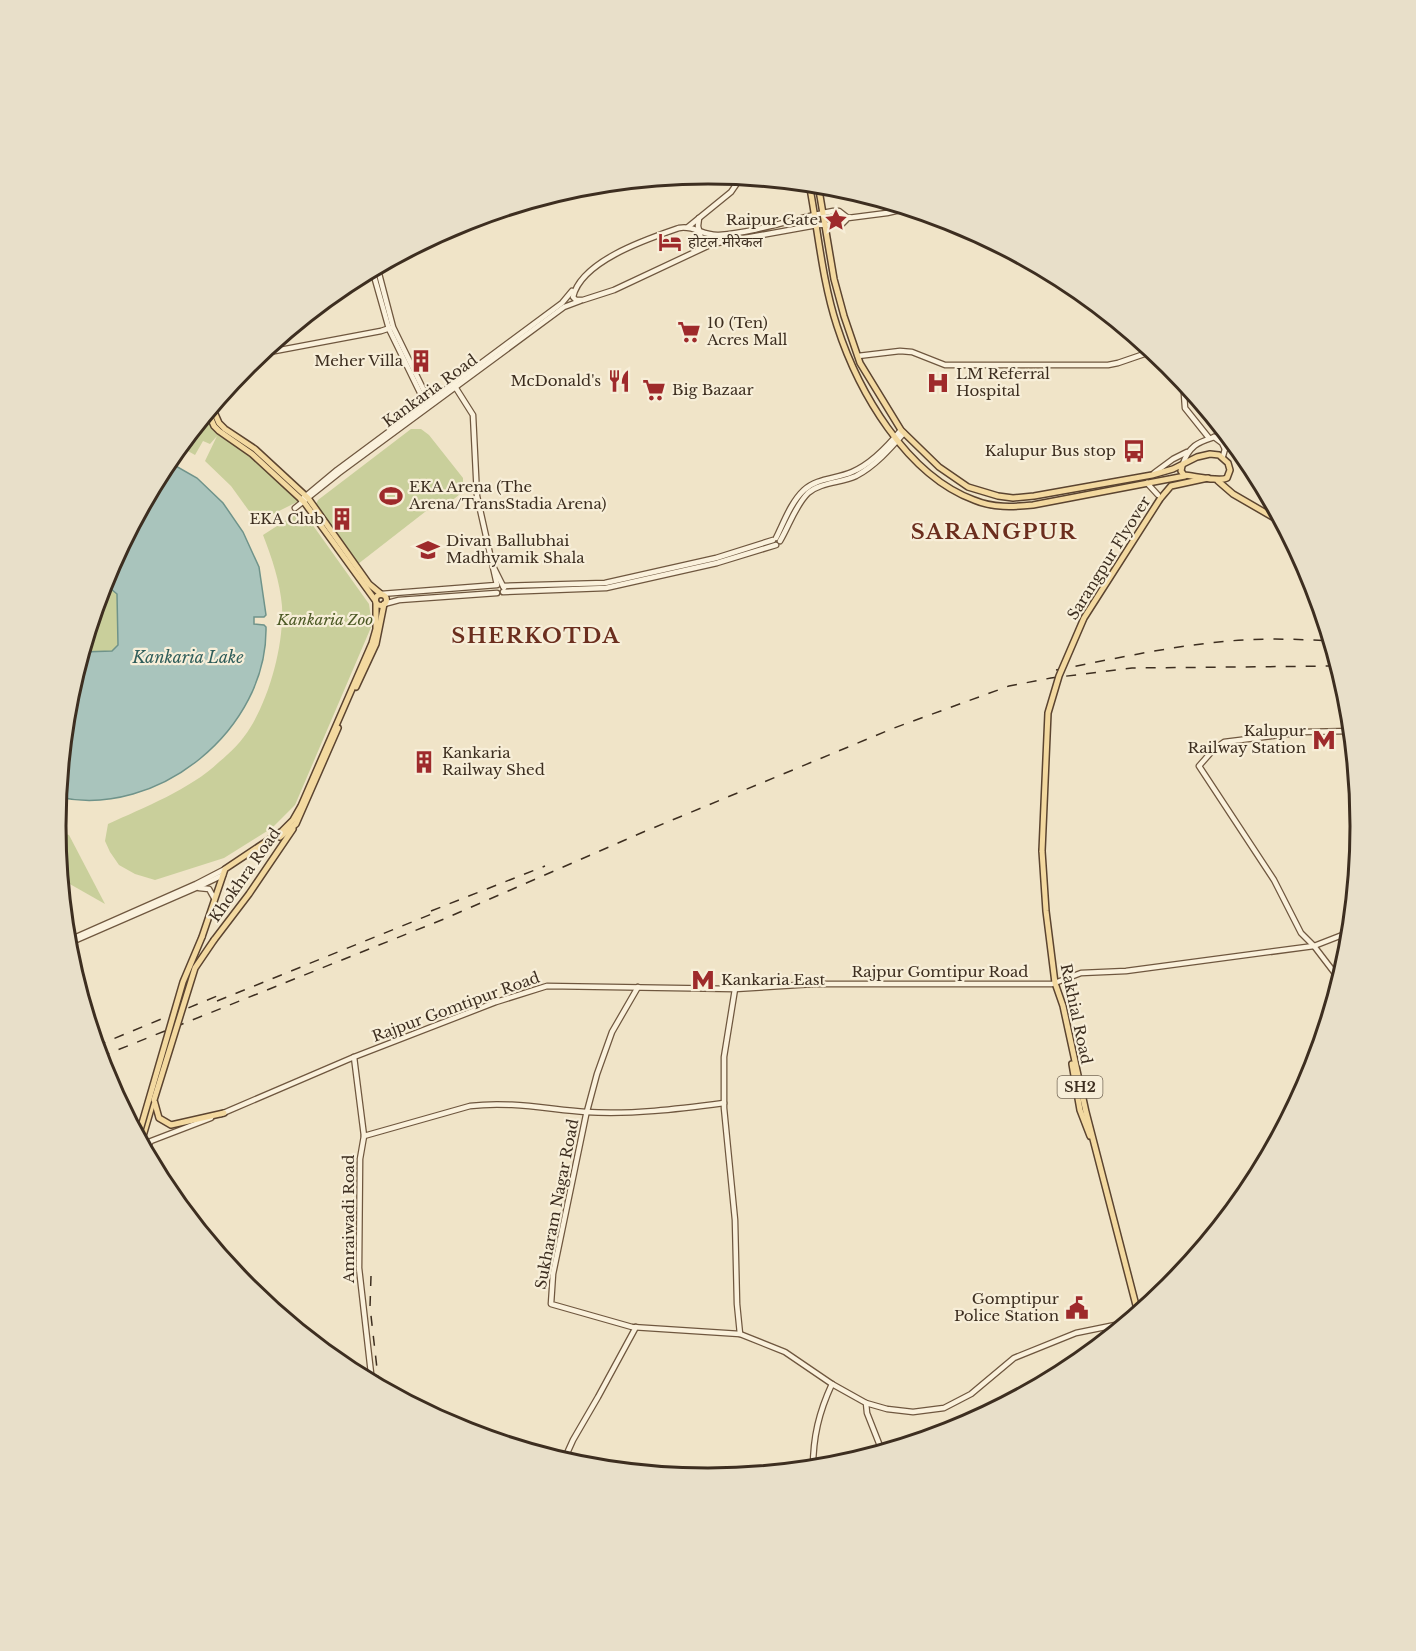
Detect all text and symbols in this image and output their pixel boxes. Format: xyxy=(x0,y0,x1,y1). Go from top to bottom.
place icon: Raipur Gate xyxy=(823,207,849,233)
place label: Raipur Gate xyxy=(726,210,818,229)
hotel icon: होटल मीरेकल xyxy=(657,229,683,255)
place label: होटल मीरेकल xyxy=(688,232,763,251)
place label: 10 (Ten) Acres Mall xyxy=(706,313,788,349)
supermarket icon: 10 (Ten) Acres Mall xyxy=(676,319,702,345)
building icon: Meher Villa xyxy=(408,348,434,374)
street label: Kankaria Road xyxy=(379,350,481,431)
place label: Meher Villa xyxy=(314,351,404,370)
place label: LM Referral Hospital xyxy=(956,364,1050,400)
restaurant icon: McDonald's xyxy=(606,368,632,394)
hospital icon: LM Referral Hospital xyxy=(925,370,951,396)
place label: McDonald's xyxy=(510,371,601,390)
supermarket icon: Big Bazaar xyxy=(641,377,667,403)
place label: Big Bazaar xyxy=(672,380,755,399)
bus stop icon: Kalupur Bus stop xyxy=(1121,438,1147,464)
place label: Kalupur Bus stop xyxy=(985,441,1116,460)
place label: EKA Arena (The Arena/TransStadia Arena) xyxy=(408,477,607,513)
sports icon: EKA Arena (The Arena/TransStadia Arena) xyxy=(378,483,404,509)
street label: Sarangpur Flyover xyxy=(1063,492,1155,623)
building icon: EKA Club xyxy=(329,506,355,532)
place label: EKA Club xyxy=(249,509,324,528)
district label: SARANGPUR xyxy=(911,519,1077,545)
place label: Divan Ballubhai Madhyamik Shala xyxy=(446,531,585,567)
school or university icon: Divan Ballubhai Madhyamik Shala xyxy=(415,537,441,563)
park label: Kankaria Zoo xyxy=(276,610,373,629)
district label: SHERKOTDA xyxy=(451,623,621,649)
water label: Kankaria Lake xyxy=(131,647,244,667)
place label: Kalupur Railway Station xyxy=(1187,721,1307,757)
metro station icon: Kalupur Railway Station xyxy=(1311,727,1337,753)
place label: Kankaria Railway Shed xyxy=(442,743,545,779)
building icon: Kankaria Railway Shed xyxy=(411,749,437,775)
street label: Khokhra Road xyxy=(205,824,284,926)
street label: Rajpur Gomtipur Road xyxy=(852,962,1028,981)
street label: Rakhial Road xyxy=(1057,962,1096,1066)
street label: Rajpur Gomtipur Road xyxy=(369,967,542,1046)
metro station icon: Kankaria East xyxy=(690,967,716,993)
place label: Kankaria East xyxy=(721,970,826,989)
road number: SH2 xyxy=(1058,1076,1102,1098)
street label: Sukharam Nagar Road xyxy=(531,1117,582,1291)
street label: Amraiwadi Road xyxy=(339,1155,358,1284)
place label: Gomptipur Police Station xyxy=(954,1289,1060,1325)
public building icon: Gomptipur Police Station xyxy=(1064,1295,1090,1321)

